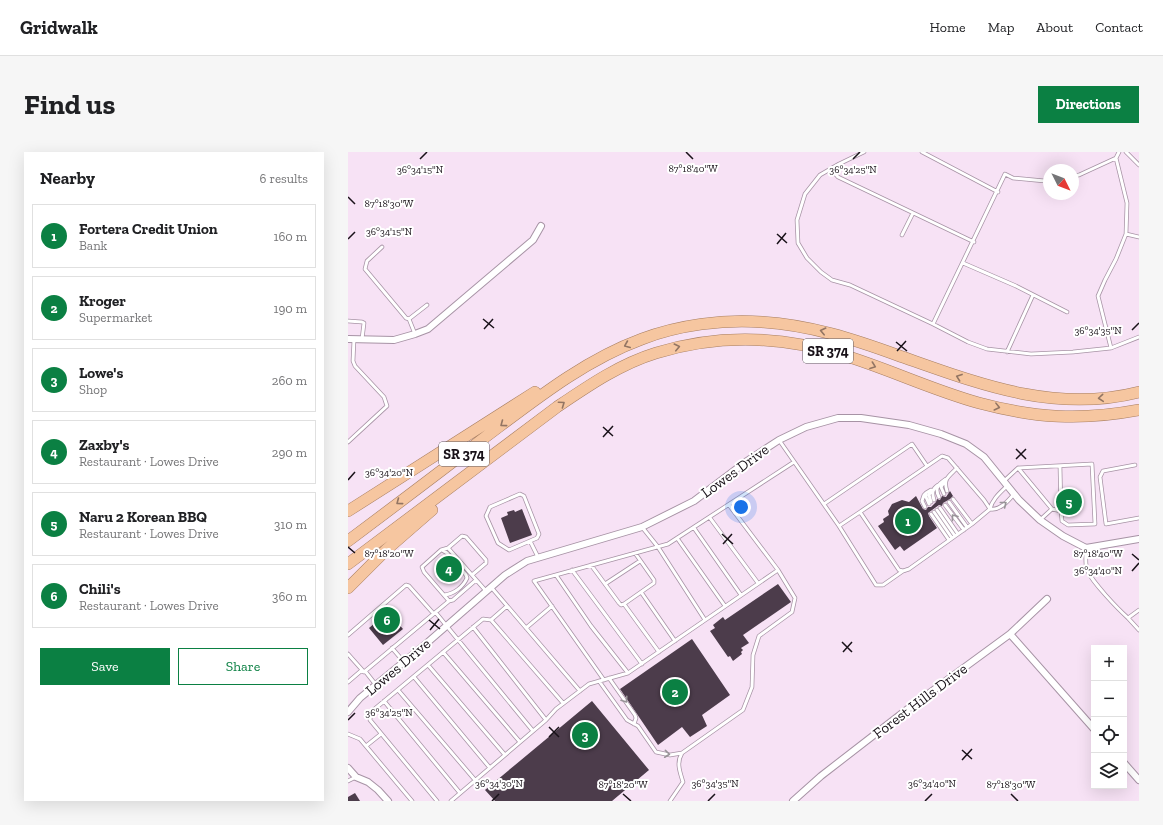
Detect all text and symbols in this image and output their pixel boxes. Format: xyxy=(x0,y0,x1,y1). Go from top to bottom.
text: Gridwalk xyxy=(20,16,98,39)
text: Home xyxy=(930,19,966,36)
text: Map xyxy=(988,19,1014,36)
text: About xyxy=(1036,19,1073,36)
text: Contact xyxy=(1095,19,1143,36)
button: Directions xyxy=(1038,86,1139,123)
text: Find us xyxy=(24,88,115,121)
text: 87°18'40"W xyxy=(668,163,718,175)
text: 36°34'15"N xyxy=(397,164,444,176)
text: 36°34'25"N xyxy=(829,164,877,176)
north arrow xyxy=(1043,164,1079,200)
text: Nearby xyxy=(40,168,95,188)
text: 6 results xyxy=(260,171,308,186)
text: 87°18'30"W xyxy=(365,198,414,210)
text: Fortera Credit Union xyxy=(79,220,218,238)
text: 36°34'15"N xyxy=(366,226,413,238)
text: 1 xyxy=(51,229,57,244)
text: 160 m xyxy=(273,229,307,244)
text: Bank xyxy=(79,238,107,253)
text: Kroger xyxy=(79,292,126,310)
text: 2 xyxy=(51,301,57,316)
text: 190 m xyxy=(273,301,307,316)
text: Supermarket xyxy=(79,310,152,325)
text: 36°34'35"N xyxy=(1074,325,1122,337)
one-way arrow xyxy=(820,327,827,336)
road number: SR 374 xyxy=(803,339,853,363)
one-way arrow xyxy=(623,340,631,348)
one-way arrow xyxy=(674,344,681,352)
one-way arrow xyxy=(870,361,877,369)
text: Lowe's xyxy=(79,364,123,382)
text: 3 xyxy=(51,373,57,388)
text: 260 m xyxy=(272,373,307,388)
one-way arrow xyxy=(956,374,963,382)
text: Shop xyxy=(79,382,107,397)
one-way arrow xyxy=(1098,393,1104,402)
one-way arrow xyxy=(557,402,564,409)
one-way arrow xyxy=(993,402,1000,411)
one-way arrow xyxy=(501,419,508,426)
text: Zaxby's xyxy=(79,436,129,454)
street label: Lowes Drive xyxy=(698,440,772,502)
road number: SR 374 xyxy=(439,442,489,466)
text: 4 xyxy=(50,445,58,460)
text: 290 m xyxy=(272,445,307,460)
text: Restaurant · Lowes Drive xyxy=(79,454,219,469)
text: 36°34'20"N xyxy=(365,467,414,479)
pin: 5 xyxy=(1056,487,1082,517)
your location xyxy=(731,497,751,517)
one-way arrow xyxy=(397,498,404,505)
one-way arrow xyxy=(999,502,1006,509)
pin: 1 xyxy=(895,506,921,536)
text: Naru 2 Korean BBQ xyxy=(79,508,207,526)
one-way arrow xyxy=(952,515,959,522)
text: 5 xyxy=(51,517,57,532)
text: 310 m xyxy=(274,517,307,532)
text: Restaurant · Lowes Drive xyxy=(79,526,219,541)
text: 87°18'20"W xyxy=(364,548,414,560)
text: 87°18'40"W xyxy=(1073,548,1123,560)
pin: 4 xyxy=(436,554,462,584)
text: 36°34'40"N xyxy=(1074,565,1123,577)
text: Chili's xyxy=(79,580,121,598)
text: 6 xyxy=(51,589,57,604)
text: 360 m xyxy=(272,589,307,604)
text: Restaurant · Lowes Drive xyxy=(79,598,219,613)
pin: 6 xyxy=(374,605,400,635)
street label: Lowes Drive xyxy=(362,635,434,699)
map controls xyxy=(1091,645,1127,789)
button: + xyxy=(1091,645,1127,681)
button: Save xyxy=(40,648,170,685)
button: Share xyxy=(178,648,308,685)
street label: Forest Hills Drive xyxy=(869,660,971,742)
pin: 2 xyxy=(662,677,688,707)
button: − xyxy=(1091,681,1127,717)
one-way arrow xyxy=(620,696,627,703)
text: 36°34'25"N xyxy=(365,707,413,719)
button: locate xyxy=(1091,717,1127,753)
pin: 3 xyxy=(572,720,598,750)
one-way arrow xyxy=(664,749,670,758)
button: layers xyxy=(1091,753,1127,789)
text: 36°34'30"N xyxy=(475,778,524,790)
text: 36°34'35"N xyxy=(691,778,739,790)
text: 36°34'40"N xyxy=(908,778,957,790)
text: 87°18'20"W xyxy=(598,779,648,791)
text: 87°18'30"W xyxy=(987,779,1036,791)

